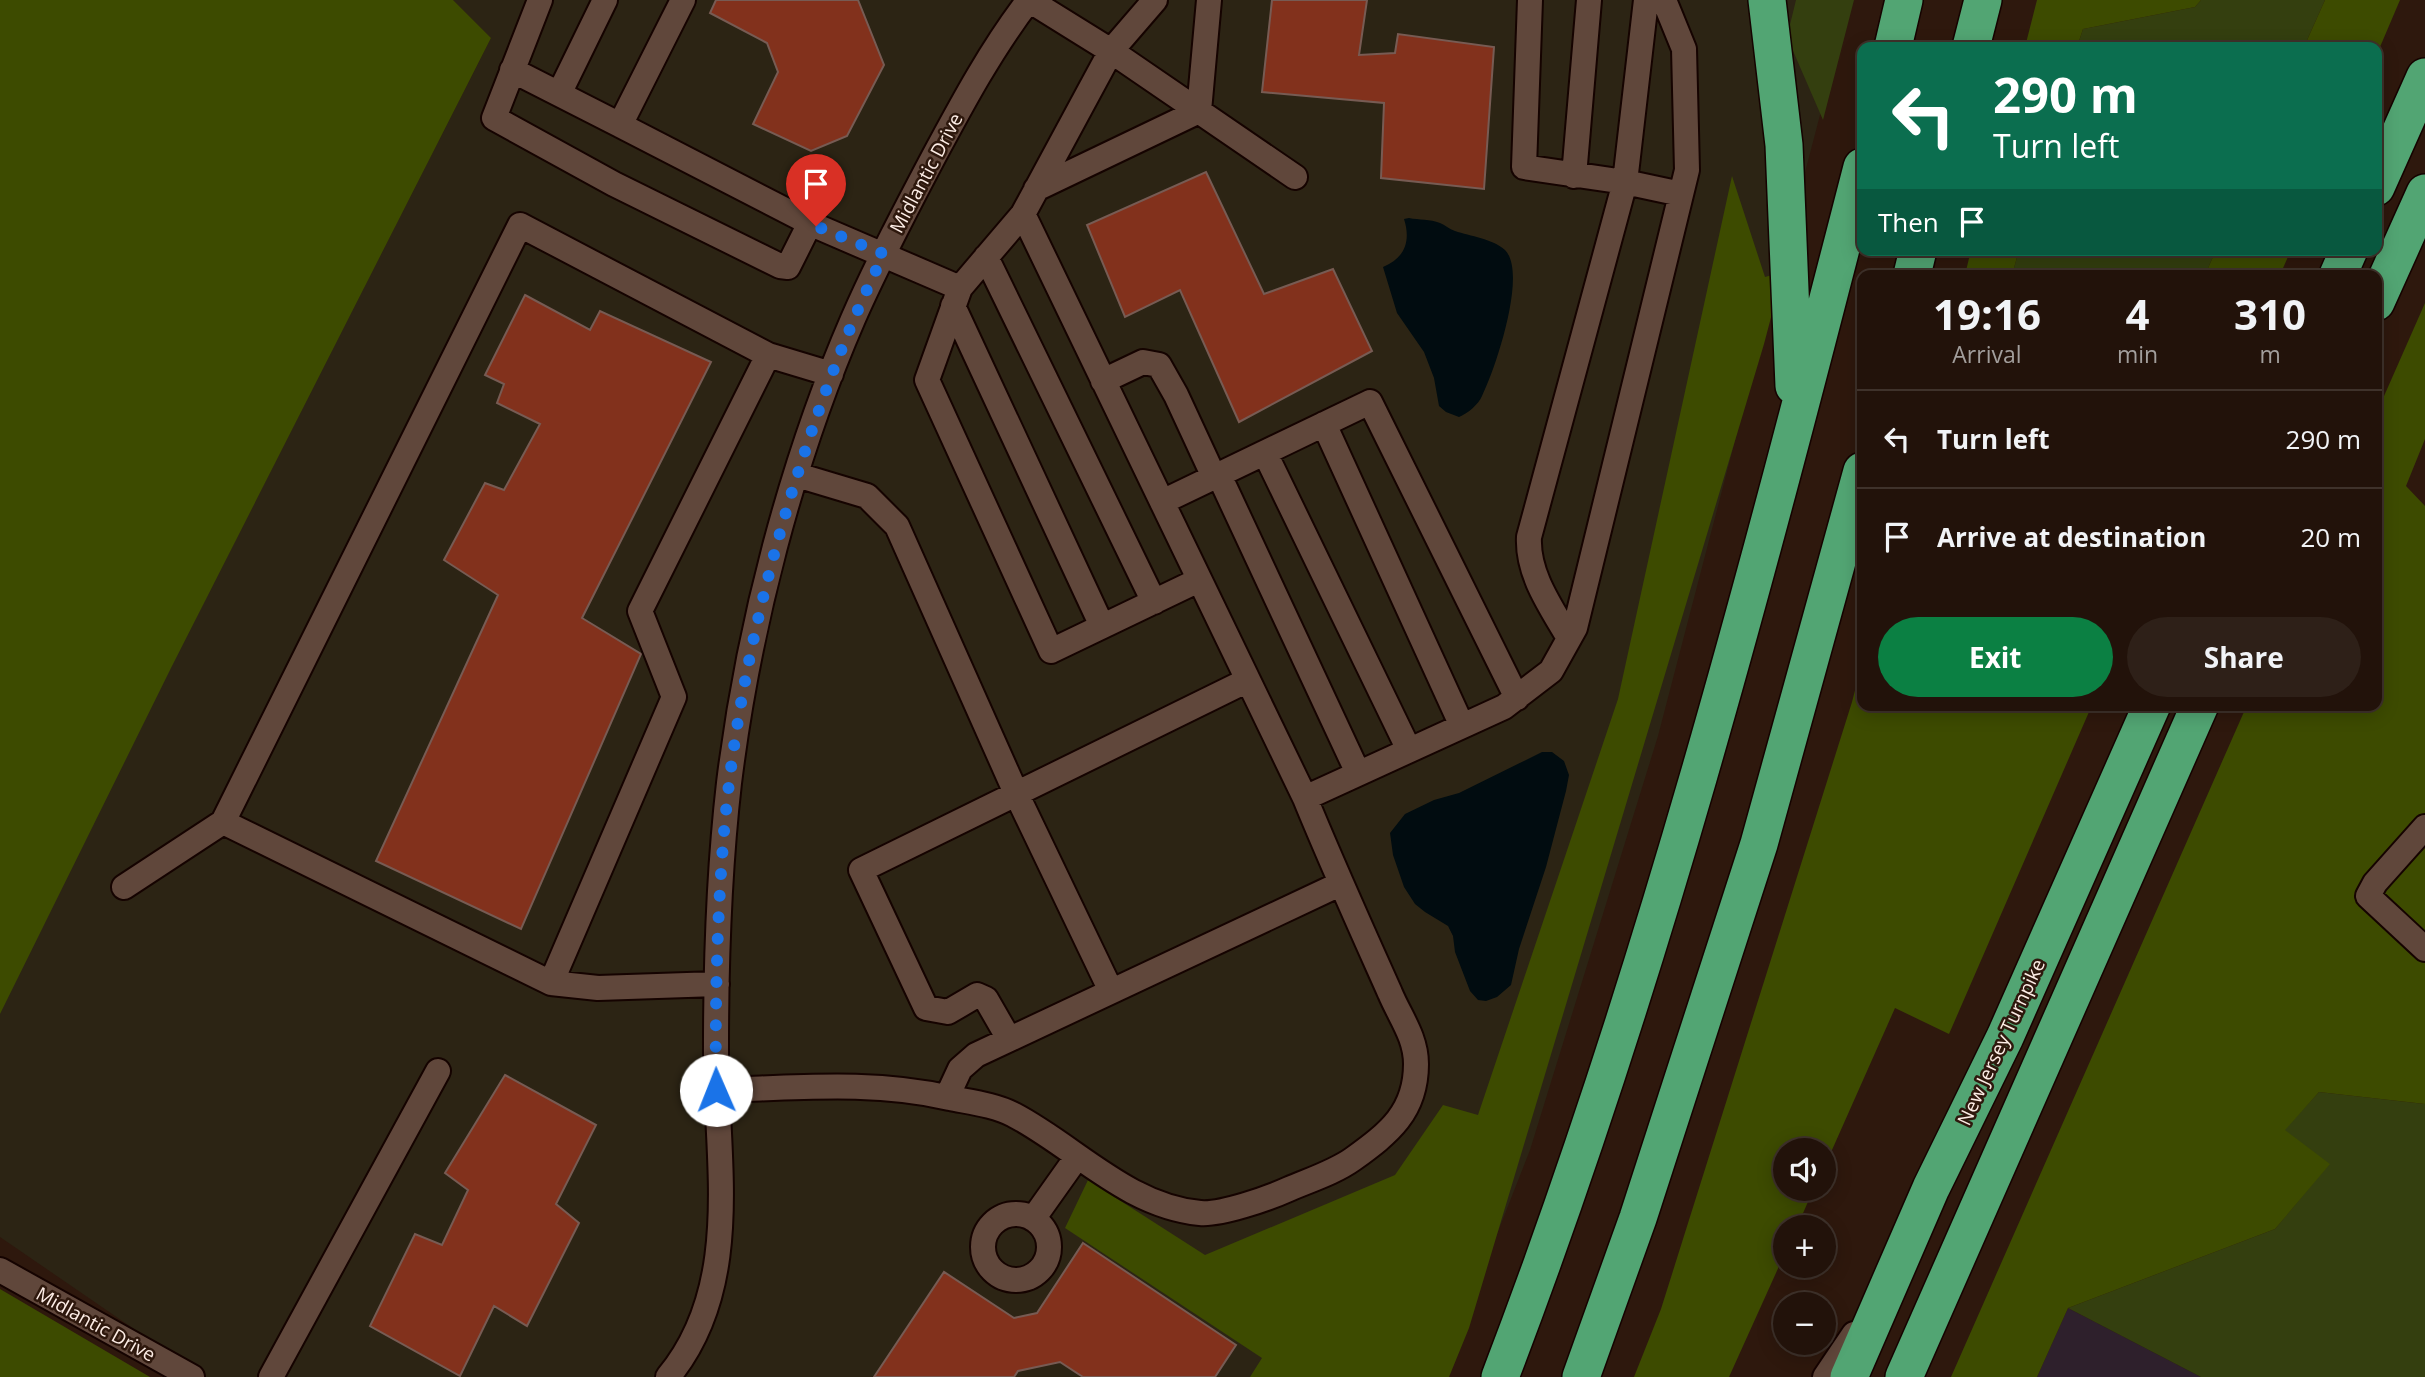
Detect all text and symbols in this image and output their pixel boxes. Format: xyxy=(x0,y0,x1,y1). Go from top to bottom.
text: 290 m xyxy=(1993,61,2138,127)
icon: left xyxy=(1878,70,1969,161)
street label: Midlantic Drive xyxy=(883,108,969,238)
text: Turn left xyxy=(1993,124,2119,167)
pin xyxy=(786,154,846,226)
icon: arrive xyxy=(797,165,835,203)
icon: arrive xyxy=(1953,203,1991,241)
text: Then xyxy=(1878,204,1939,240)
text: 19:16 xyxy=(1933,285,2041,342)
text: 4 xyxy=(2125,285,2150,342)
text: 310 xyxy=(2234,285,2306,342)
text: Arrival xyxy=(1952,338,2022,370)
text: min xyxy=(2117,338,2158,370)
text: m xyxy=(2259,338,2281,370)
icon: left xyxy=(1878,420,1916,458)
text: Turn left xyxy=(1937,421,2049,457)
text: 290 m xyxy=(2286,421,2361,457)
icon: arrive xyxy=(1878,518,1916,556)
text: Arrive at destination xyxy=(1937,519,2206,555)
text: 20 m xyxy=(2300,519,2361,555)
button: Exit xyxy=(1878,617,2113,697)
button: Share xyxy=(2127,617,2361,697)
street label: New Jersey Turnpike xyxy=(1951,954,2051,1130)
position arrow xyxy=(679,1053,753,1127)
map controls xyxy=(1773,1138,1836,1355)
button: sound xyxy=(1773,1138,1836,1201)
button: + xyxy=(1773,1215,1836,1278)
street label: Midlantic Drive xyxy=(32,1280,160,1368)
button: − xyxy=(1773,1292,1836,1355)

